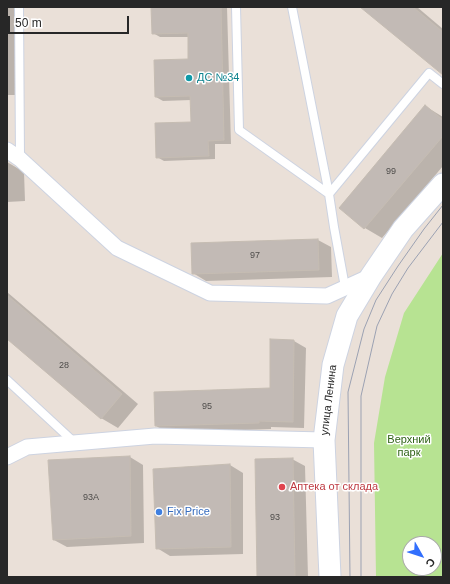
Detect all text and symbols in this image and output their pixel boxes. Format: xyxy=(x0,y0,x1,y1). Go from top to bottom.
scale bar xyxy=(10,8,131,34)
text: 50 m xyxy=(15,16,42,30)
place label: ДС №34 xyxy=(197,71,239,85)
marker: ДС №34 xyxy=(184,73,194,83)
house number: 99 xyxy=(386,167,396,177)
house number: 97 xyxy=(250,251,260,261)
house number: 28 xyxy=(59,361,69,371)
street label: улица Ленина xyxy=(318,364,340,436)
house number: 95 xyxy=(202,402,212,412)
park label: Верхний парк xyxy=(387,433,431,459)
place label: Аптека от склада xyxy=(290,480,378,494)
marker: Аптека от склада xyxy=(277,482,287,492)
house number: 93А xyxy=(83,493,99,503)
place label: Fix Price xyxy=(167,505,210,519)
marker: Fix Price xyxy=(154,507,164,517)
house number: 93 xyxy=(270,513,280,523)
north arrow xyxy=(402,536,442,576)
text: С xyxy=(423,556,438,570)

